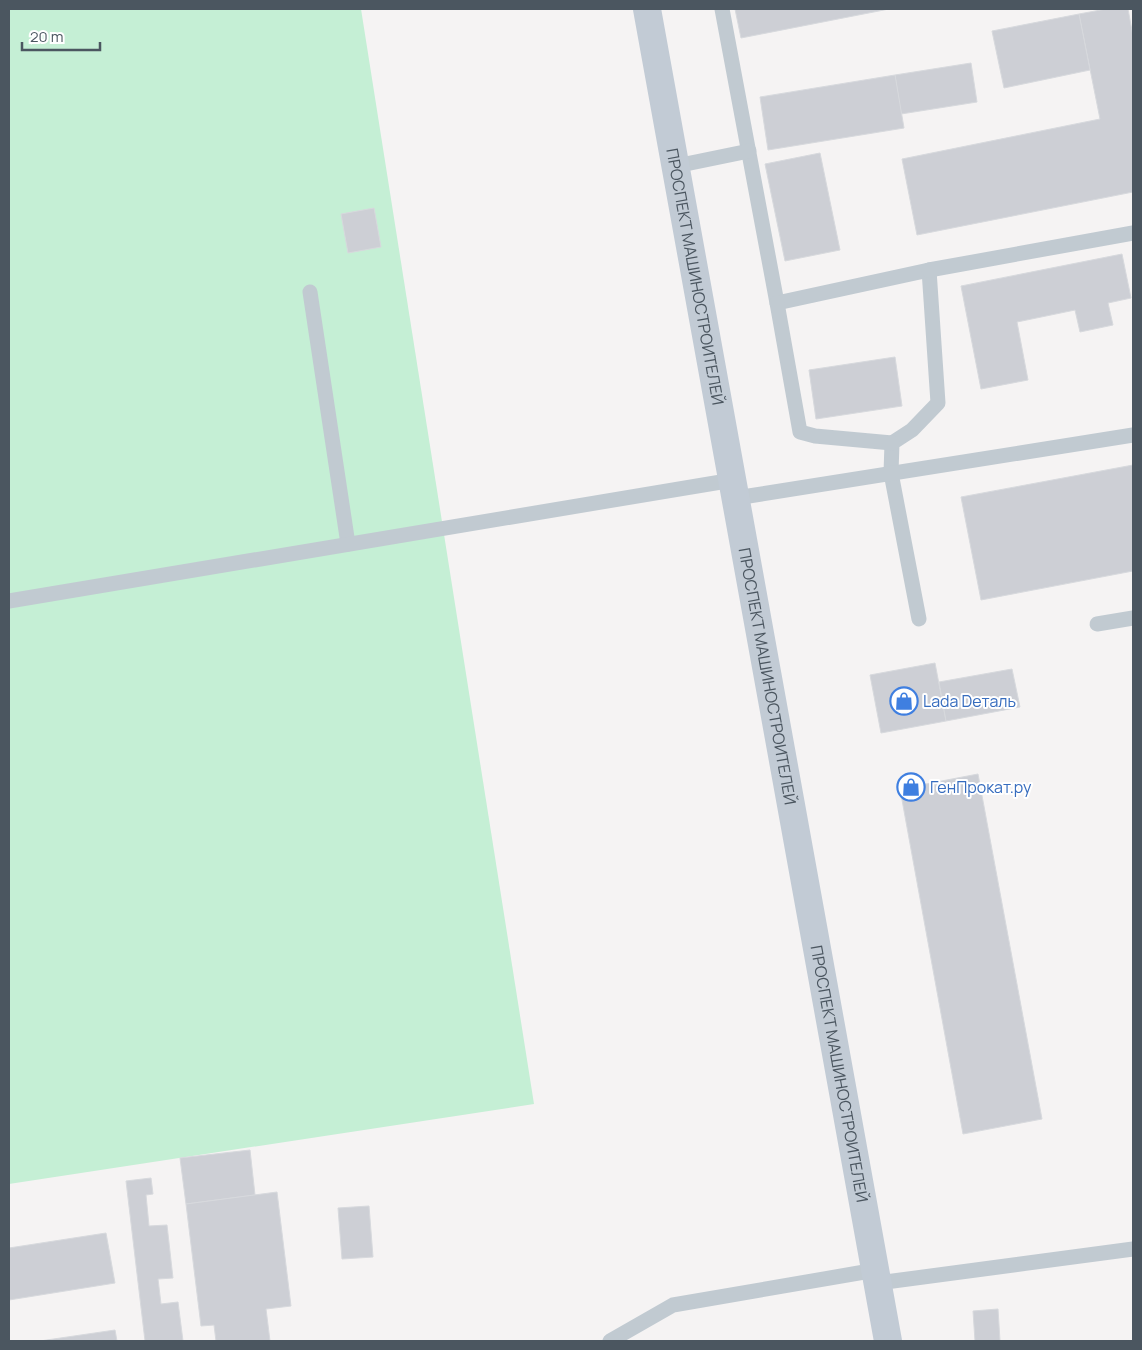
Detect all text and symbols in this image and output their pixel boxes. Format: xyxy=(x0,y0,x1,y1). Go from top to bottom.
scale bar xyxy=(22,20,100,52)
text: 20 m xyxy=(30,26,63,47)
street label: ПРОСПЕКТ МАШИНОСТРОИТЕЛЕЙ xyxy=(661,147,729,407)
street label: ПРОСПЕКТ МАШИНОСТРОИТЕЛЕЙ xyxy=(734,546,802,806)
shop icon: Lada Dеталь xyxy=(889,686,919,716)
place label: Lada Dеталь xyxy=(923,690,1016,712)
shop icon: ГенПрокат.ру xyxy=(896,772,926,802)
place label: ГенПрокат.ру xyxy=(930,776,1032,798)
street label: ПРОСПЕКТ МАШИНОСТРОИТЕЛЕЙ xyxy=(806,944,874,1204)

